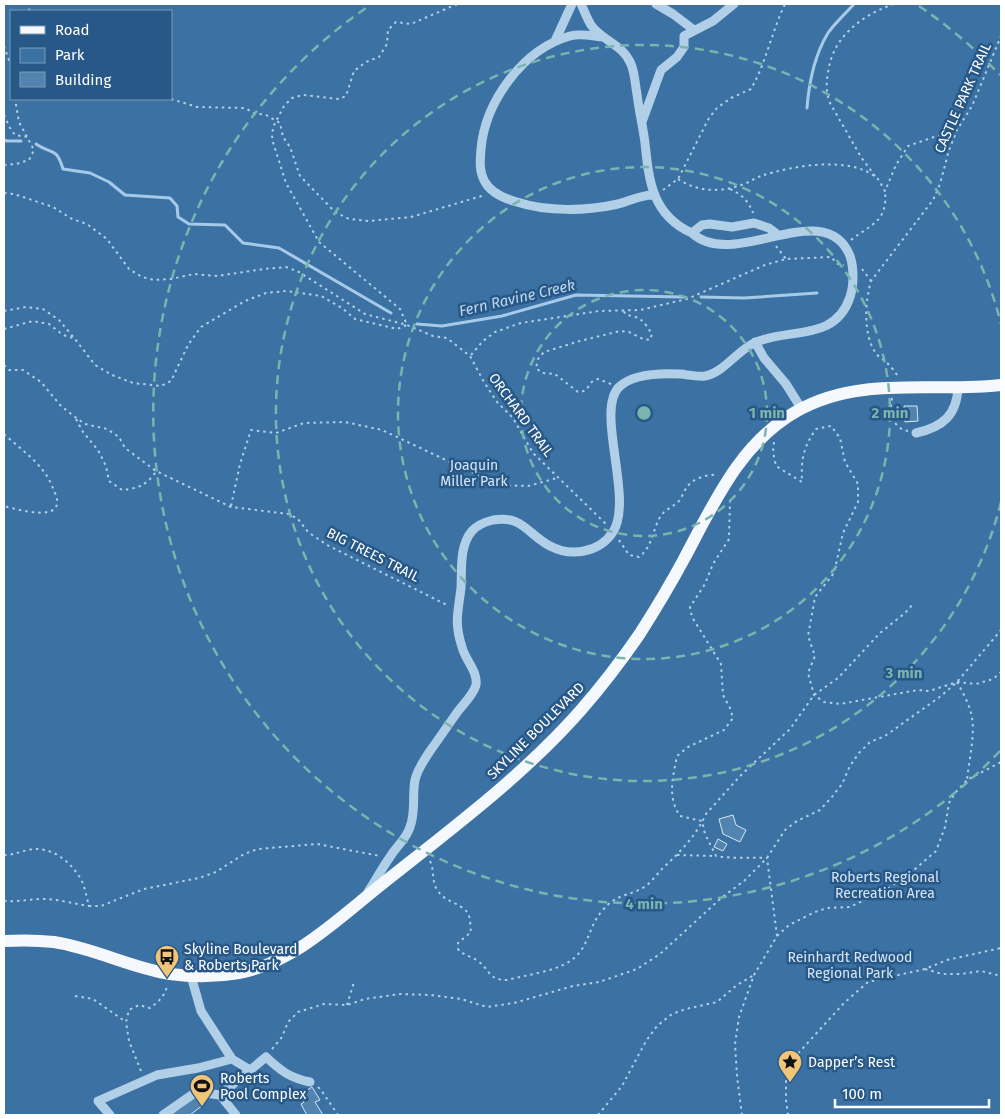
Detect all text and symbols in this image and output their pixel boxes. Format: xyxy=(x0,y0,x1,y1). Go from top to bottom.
legend xyxy=(10,10,172,100)
text: Road xyxy=(55,21,90,39)
street label: CASTLE PARK TRAIL xyxy=(931,40,995,156)
text: Park xyxy=(55,46,85,64)
text: Building xyxy=(55,71,111,89)
water label: Fern Ravine Creek xyxy=(457,276,577,320)
street label: ORCHARD TRAIL xyxy=(485,370,557,460)
centre of rings xyxy=(635,404,653,422)
text: 1 min xyxy=(749,404,785,422)
text: 2 min xyxy=(872,404,908,422)
park label: Joaquin Miller Park xyxy=(440,457,508,490)
street label: BIG TREES TRAIL xyxy=(324,524,422,586)
text: 3 min xyxy=(885,664,922,682)
street label: SKYLINE BOULEVARD xyxy=(484,679,588,783)
park label: Roberts Regional Recreation Area xyxy=(831,869,939,902)
text: 4 min xyxy=(625,895,663,913)
place label: Skyline Boulevard & Roberts Park xyxy=(184,941,297,974)
bus stop icon: Skyline Boulevard & Roberts Park xyxy=(154,944,180,978)
park label: Reinhardt Redwood Regional Park xyxy=(787,949,913,982)
place icon: Dapper’s Rest xyxy=(777,1049,803,1083)
place label: Dapper’s Rest xyxy=(808,1054,896,1071)
place label: Roberts Pool Complex xyxy=(220,1070,306,1103)
sports icon: Roberts Pool Complex xyxy=(189,1073,215,1107)
scale bar xyxy=(835,1076,989,1108)
text: 100 m xyxy=(842,1085,882,1103)

